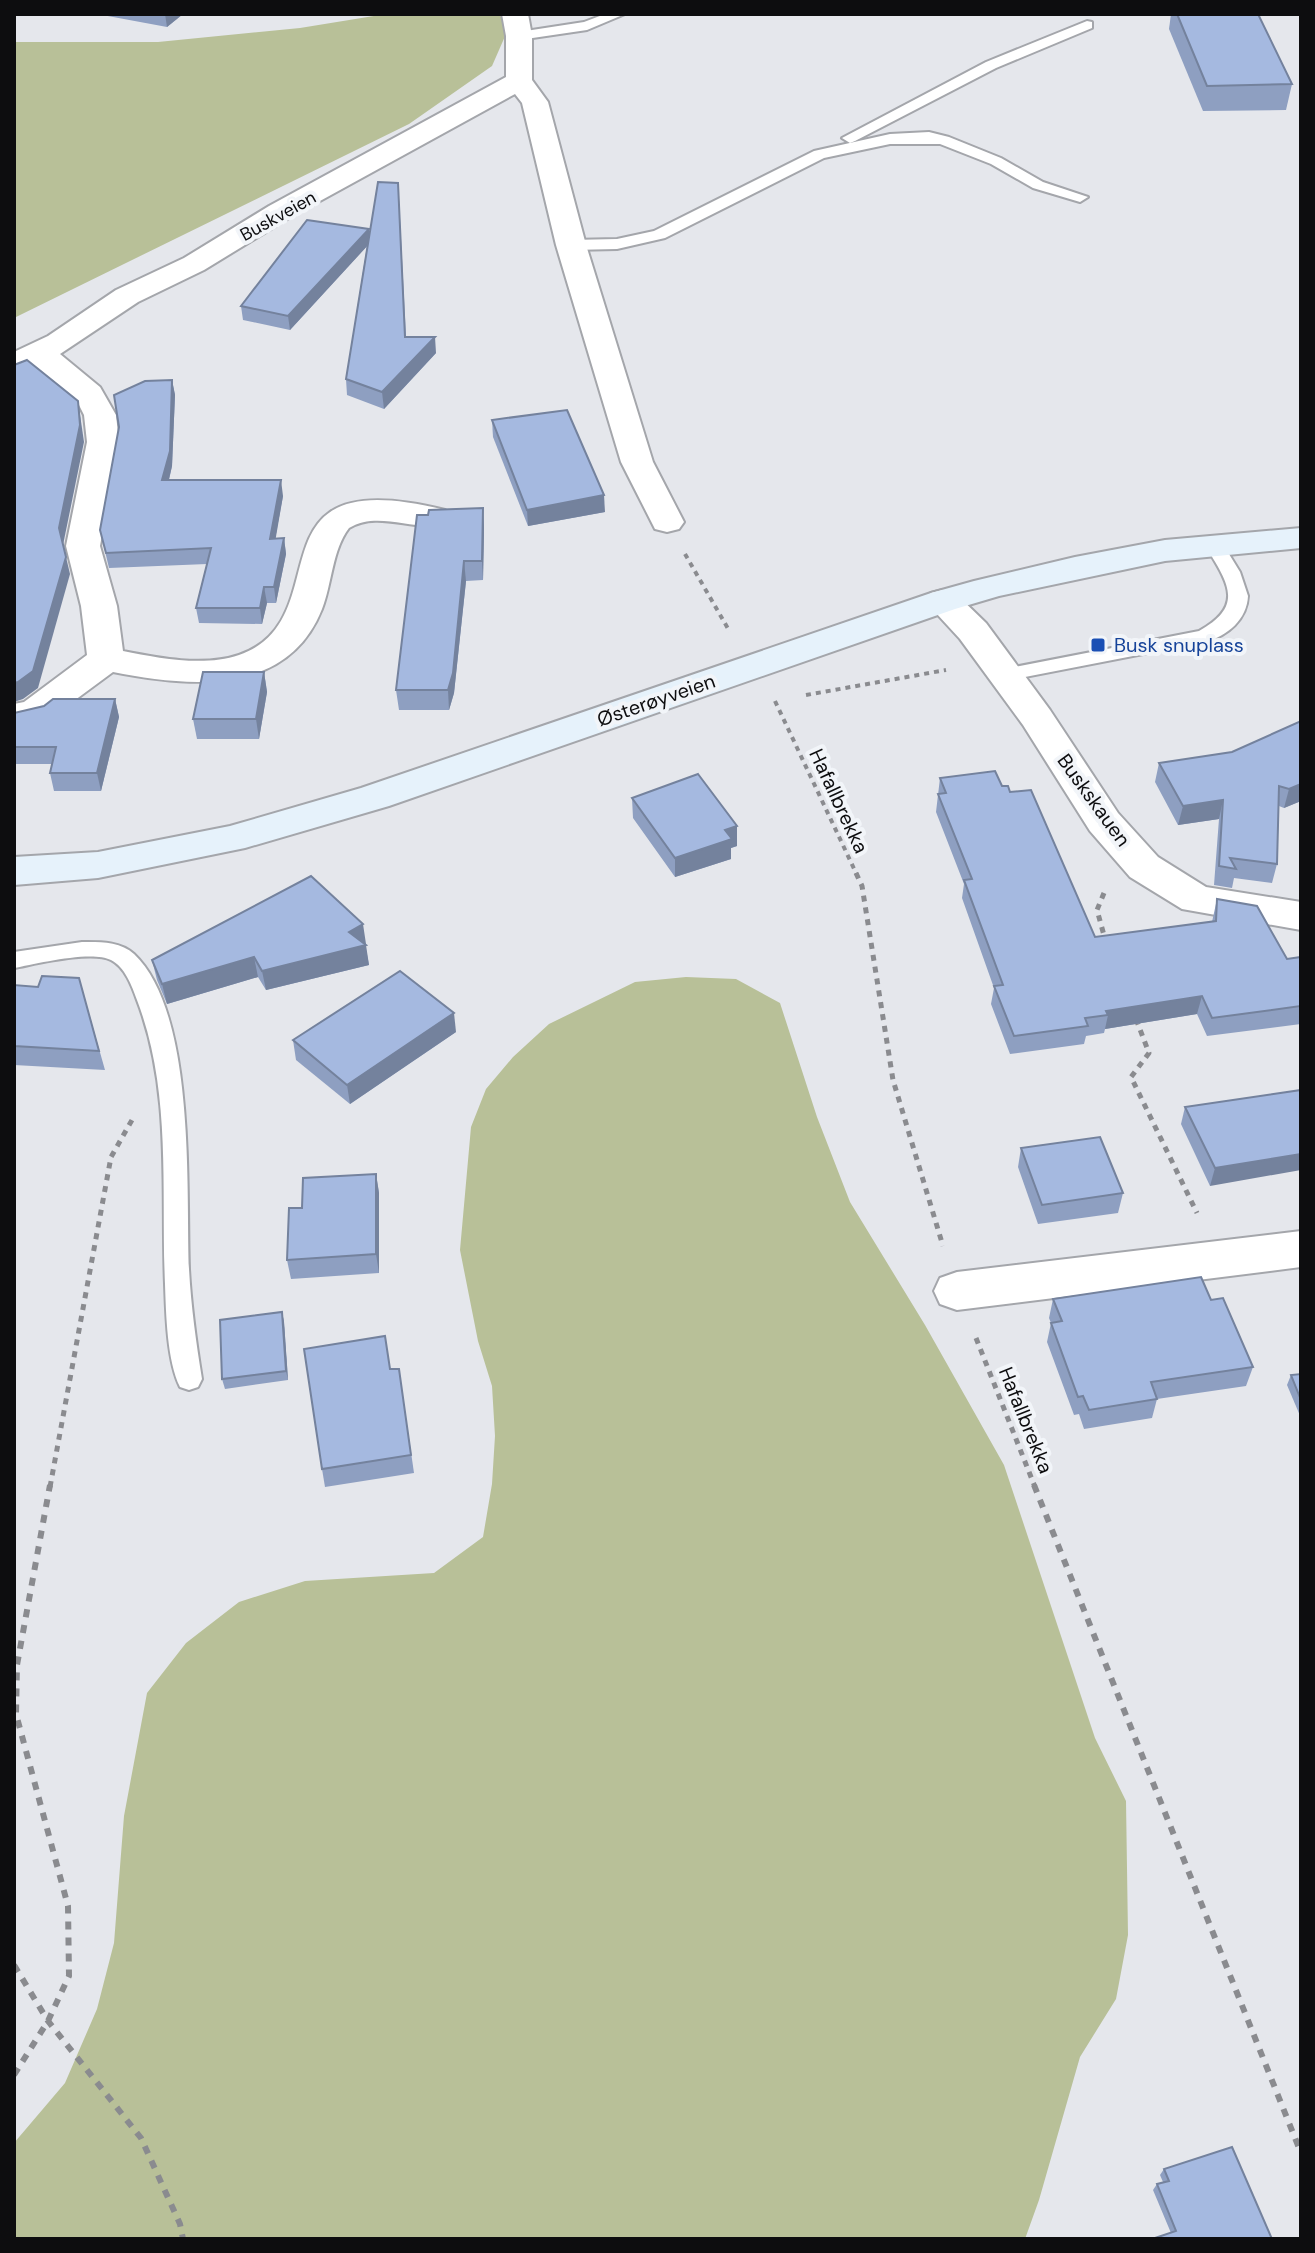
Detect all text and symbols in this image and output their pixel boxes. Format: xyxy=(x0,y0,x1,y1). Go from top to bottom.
street label: Buskveien xyxy=(236,185,320,247)
place label: Busk snuplass xyxy=(1114,632,1244,658)
marker: Busk snuplass xyxy=(1089,636,1107,654)
street label: Østerøyveien xyxy=(594,668,718,732)
street label: Hafallbrekka xyxy=(803,744,875,858)
street label: Buskskauen xyxy=(1052,749,1136,851)
street label: Hafallbrekka xyxy=(993,1363,1059,1477)

